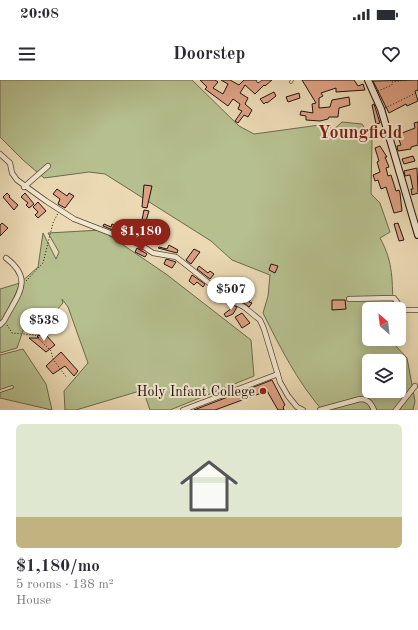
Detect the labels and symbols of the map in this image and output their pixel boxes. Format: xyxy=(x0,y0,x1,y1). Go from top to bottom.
district label: Youngfield xyxy=(318,124,403,142)
pin: $1,180 xyxy=(108,219,174,253)
pin: $507 xyxy=(207,277,255,311)
north arrow xyxy=(362,302,406,346)
pin: $538 xyxy=(20,308,68,342)
place label: Holy Infant College xyxy=(137,385,255,399)
marker: Holy Infant College xyxy=(258,386,268,396)

